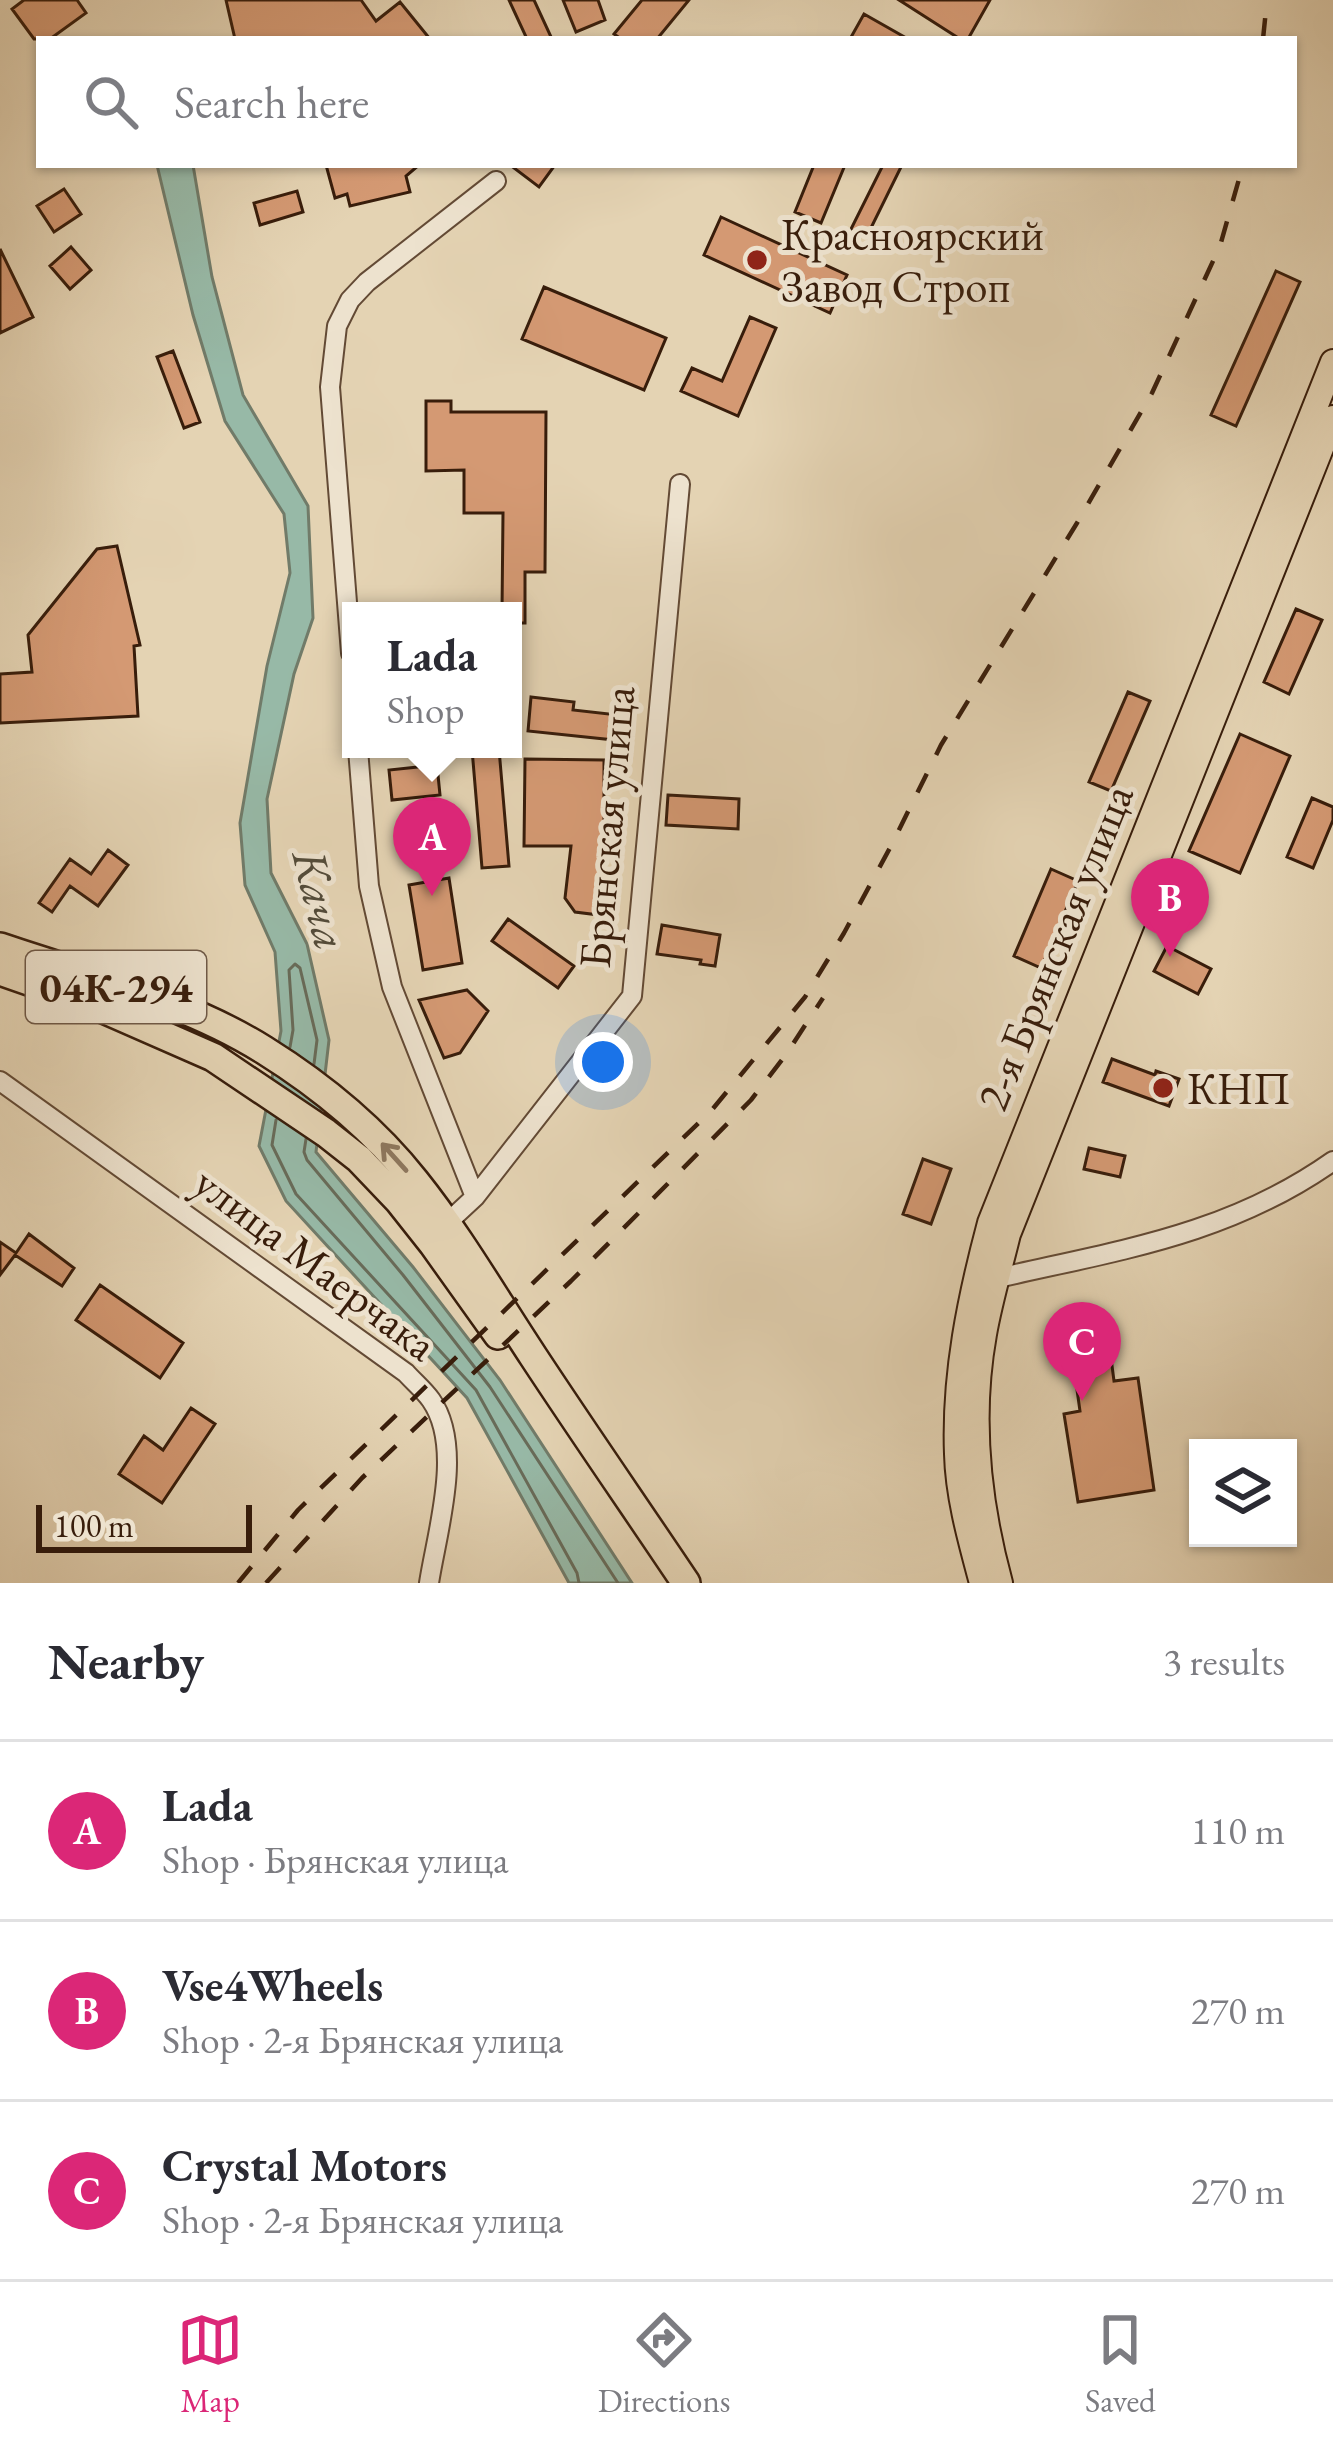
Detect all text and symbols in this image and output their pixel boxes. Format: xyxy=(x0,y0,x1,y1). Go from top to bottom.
search box xyxy=(36,36,1297,168)
icon: search xyxy=(78,69,144,135)
text: Search here xyxy=(174,73,369,131)
place label: Красноярский Завод Строп xyxy=(781,205,1044,315)
marker: Красноярский Завод Строп xyxy=(744,247,770,273)
popup xyxy=(342,602,522,758)
text: Lada xyxy=(387,626,477,684)
street label: Брянская улица xyxy=(565,683,647,971)
text: Shop xyxy=(387,684,464,735)
street label: 2-я Брянская улица xyxy=(962,776,1146,1118)
pin: A xyxy=(393,797,471,896)
water label: Кача xyxy=(278,841,363,956)
pin: B xyxy=(1131,858,1209,957)
road number: 04К-294 xyxy=(26,951,206,1023)
your location xyxy=(573,1032,633,1092)
place label: КНП xyxy=(1187,1059,1290,1117)
marker: КНП xyxy=(1150,1075,1176,1101)
one-way arrow xyxy=(381,1143,409,1173)
street label: улица Маерчака xyxy=(183,1153,449,1373)
pin: C xyxy=(1043,1302,1121,1401)
map controls xyxy=(1189,1439,1297,1547)
button: layers xyxy=(1189,1439,1297,1547)
scale bar xyxy=(36,1499,252,1552)
text: 100 m xyxy=(54,1504,134,1547)
text: Nearby xyxy=(48,1628,204,1694)
text: 3 results xyxy=(1163,1636,1285,1687)
text: Lada xyxy=(162,1776,253,1834)
text: A xyxy=(73,1805,101,1856)
text: 110 m xyxy=(1191,1805,1285,1856)
text: Shop · Брянская улица xyxy=(162,1834,509,1885)
text: Vse4Wheels xyxy=(162,1956,383,2014)
text: B xyxy=(75,1985,99,2036)
text: 270 m xyxy=(1191,1985,1285,2036)
text: Shop · 2-я Брянская улица xyxy=(162,2014,563,2065)
text: Crystal Motors xyxy=(162,2136,447,2194)
text: C xyxy=(73,2165,101,2216)
text: 270 m xyxy=(1191,2165,1285,2216)
text: Shop · 2-я Брянская улица xyxy=(162,2194,563,2245)
tab: Map xyxy=(177,2307,243,2422)
tab: Directions xyxy=(598,2307,731,2422)
tab: Saved xyxy=(1085,2307,1156,2422)

